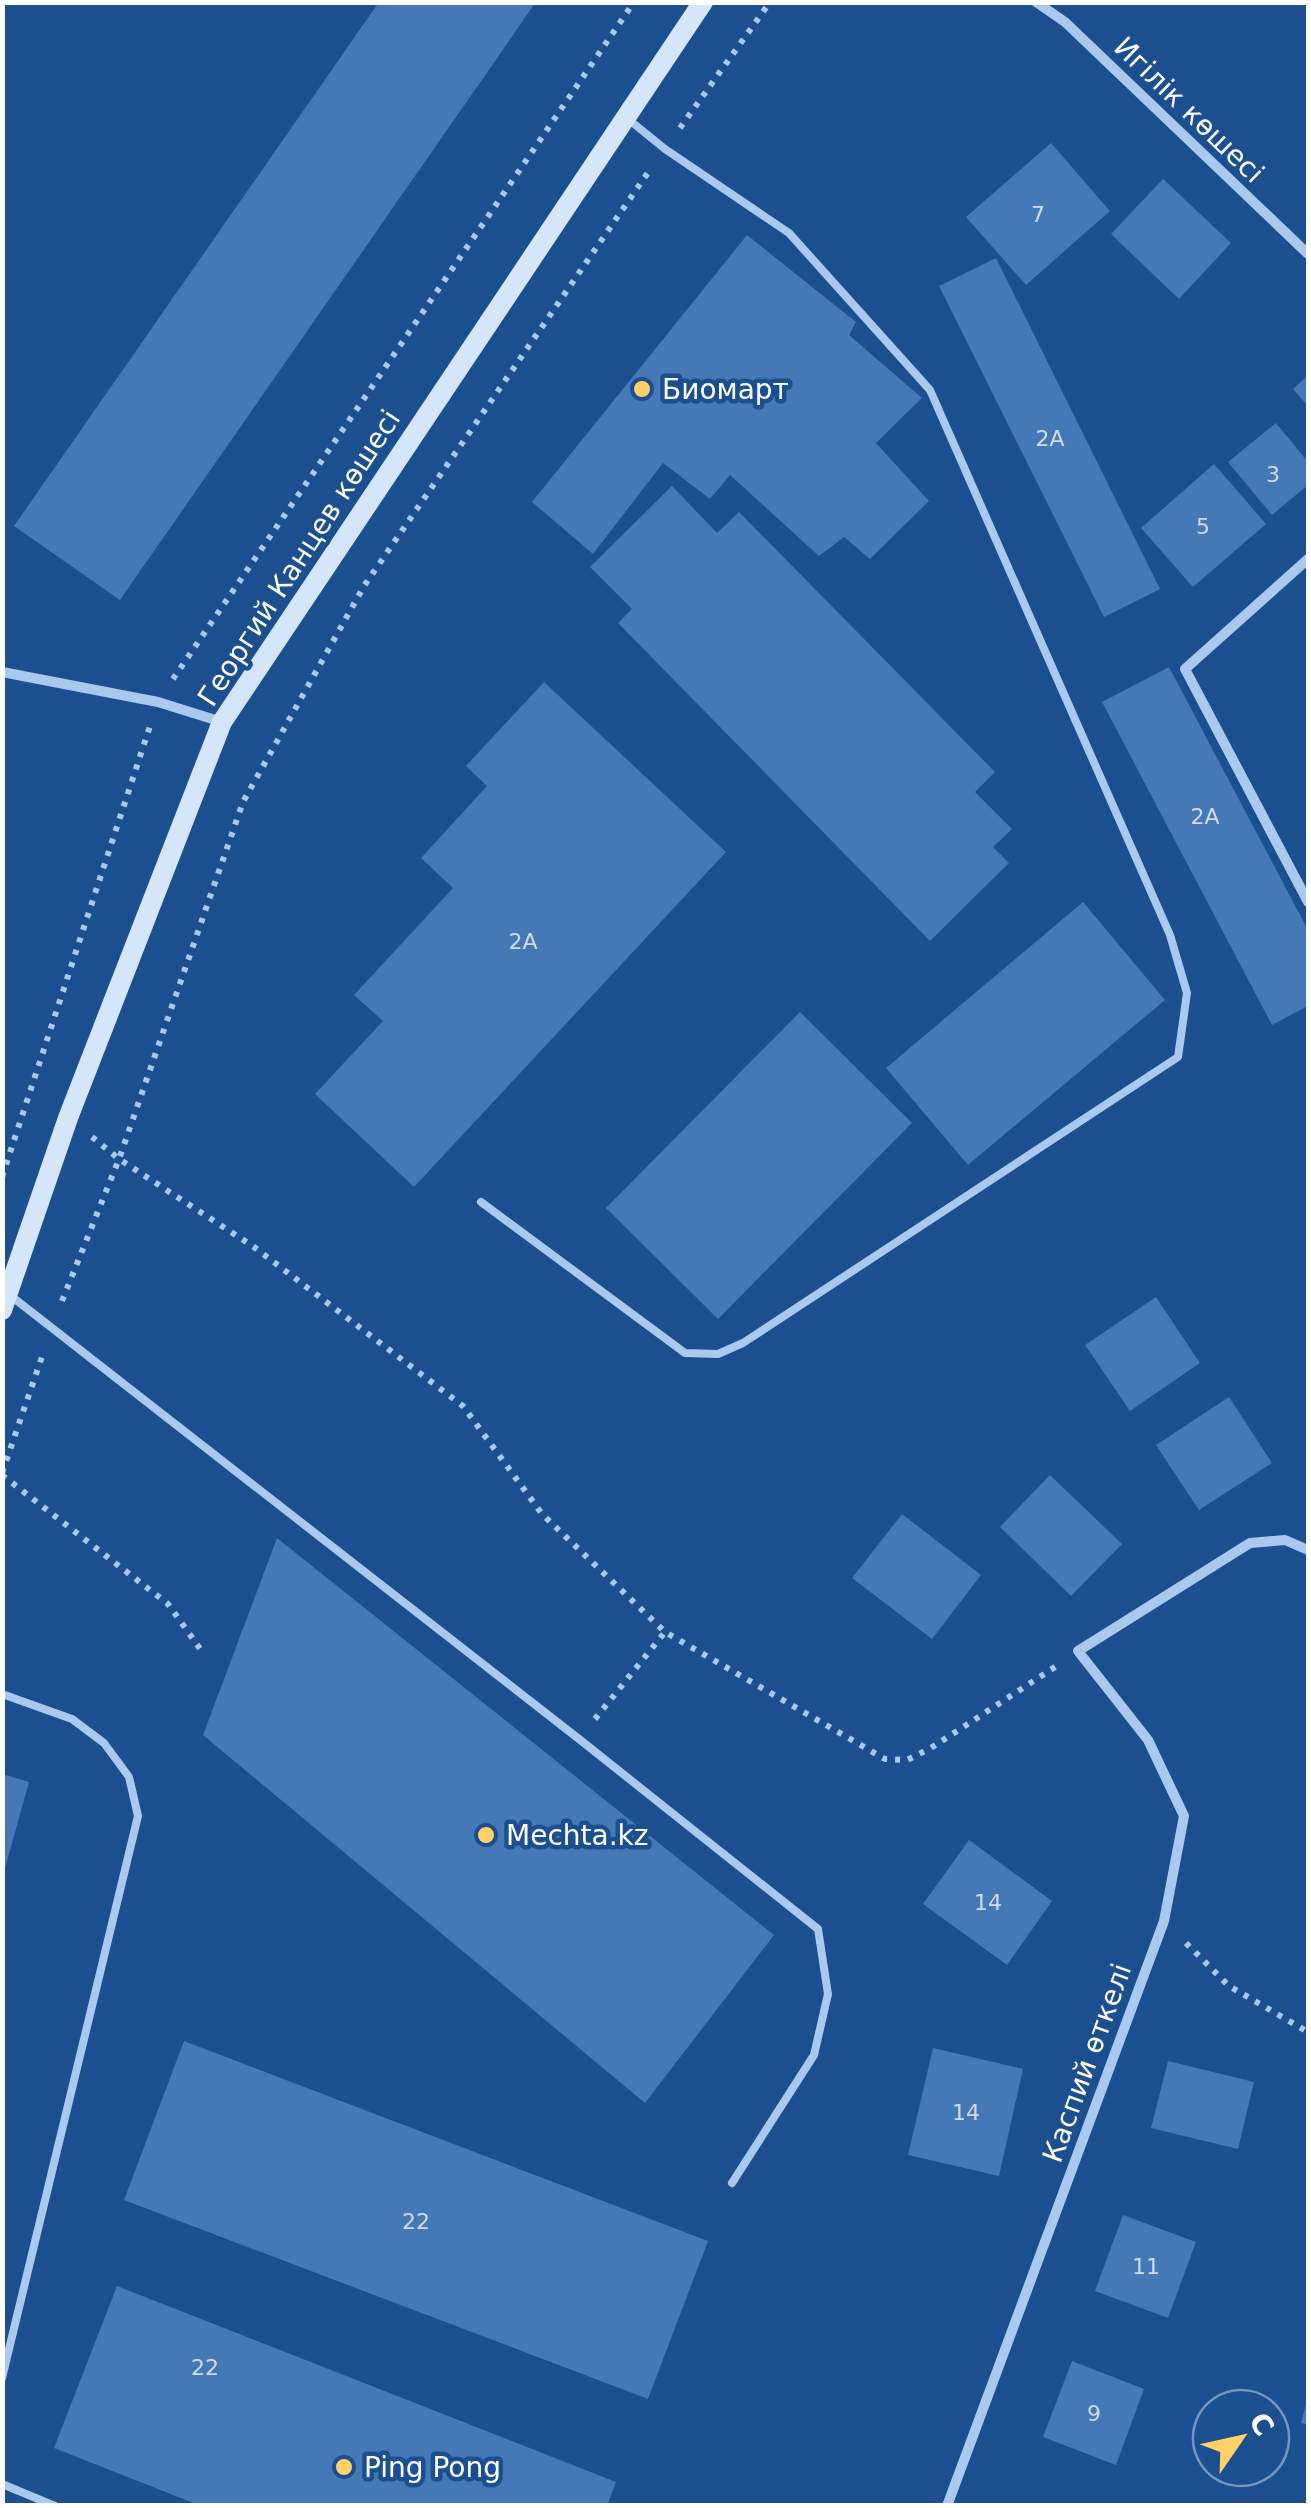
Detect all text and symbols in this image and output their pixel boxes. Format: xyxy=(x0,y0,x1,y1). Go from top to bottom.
street label: Игілік көшесі xyxy=(1107,30,1271,190)
house number: 7 xyxy=(1031,202,1045,227)
place label: Биомарт xyxy=(662,373,789,406)
marker: Биомарт xyxy=(631,378,653,400)
street label: Георгий Канцев көшесі xyxy=(191,404,407,712)
house number: 2А xyxy=(1035,426,1065,451)
house number: 3 xyxy=(1266,462,1280,487)
house number: 5 xyxy=(1196,514,1210,539)
house number: 2А xyxy=(1190,804,1220,829)
house number: 2А xyxy=(508,929,538,954)
place label: Mechta.kz xyxy=(506,1819,648,1852)
marker: Mechta.kz xyxy=(475,1824,497,1846)
house number: 14 xyxy=(974,1890,1002,1915)
street label: Каспий өткелі xyxy=(1036,1959,1138,2167)
house number: 14 xyxy=(952,2100,980,2125)
house number: 22 xyxy=(402,2209,430,2234)
house number: 11 xyxy=(1132,2254,1160,2279)
house number: 22 xyxy=(191,2355,219,2380)
north arrow xyxy=(1191,2388,1291,2488)
house number: 9 xyxy=(1087,2401,1101,2426)
text: С xyxy=(1242,2407,1281,2442)
place label: Ping Pong xyxy=(364,2451,501,2484)
marker: Ping Pong xyxy=(333,2456,355,2478)

